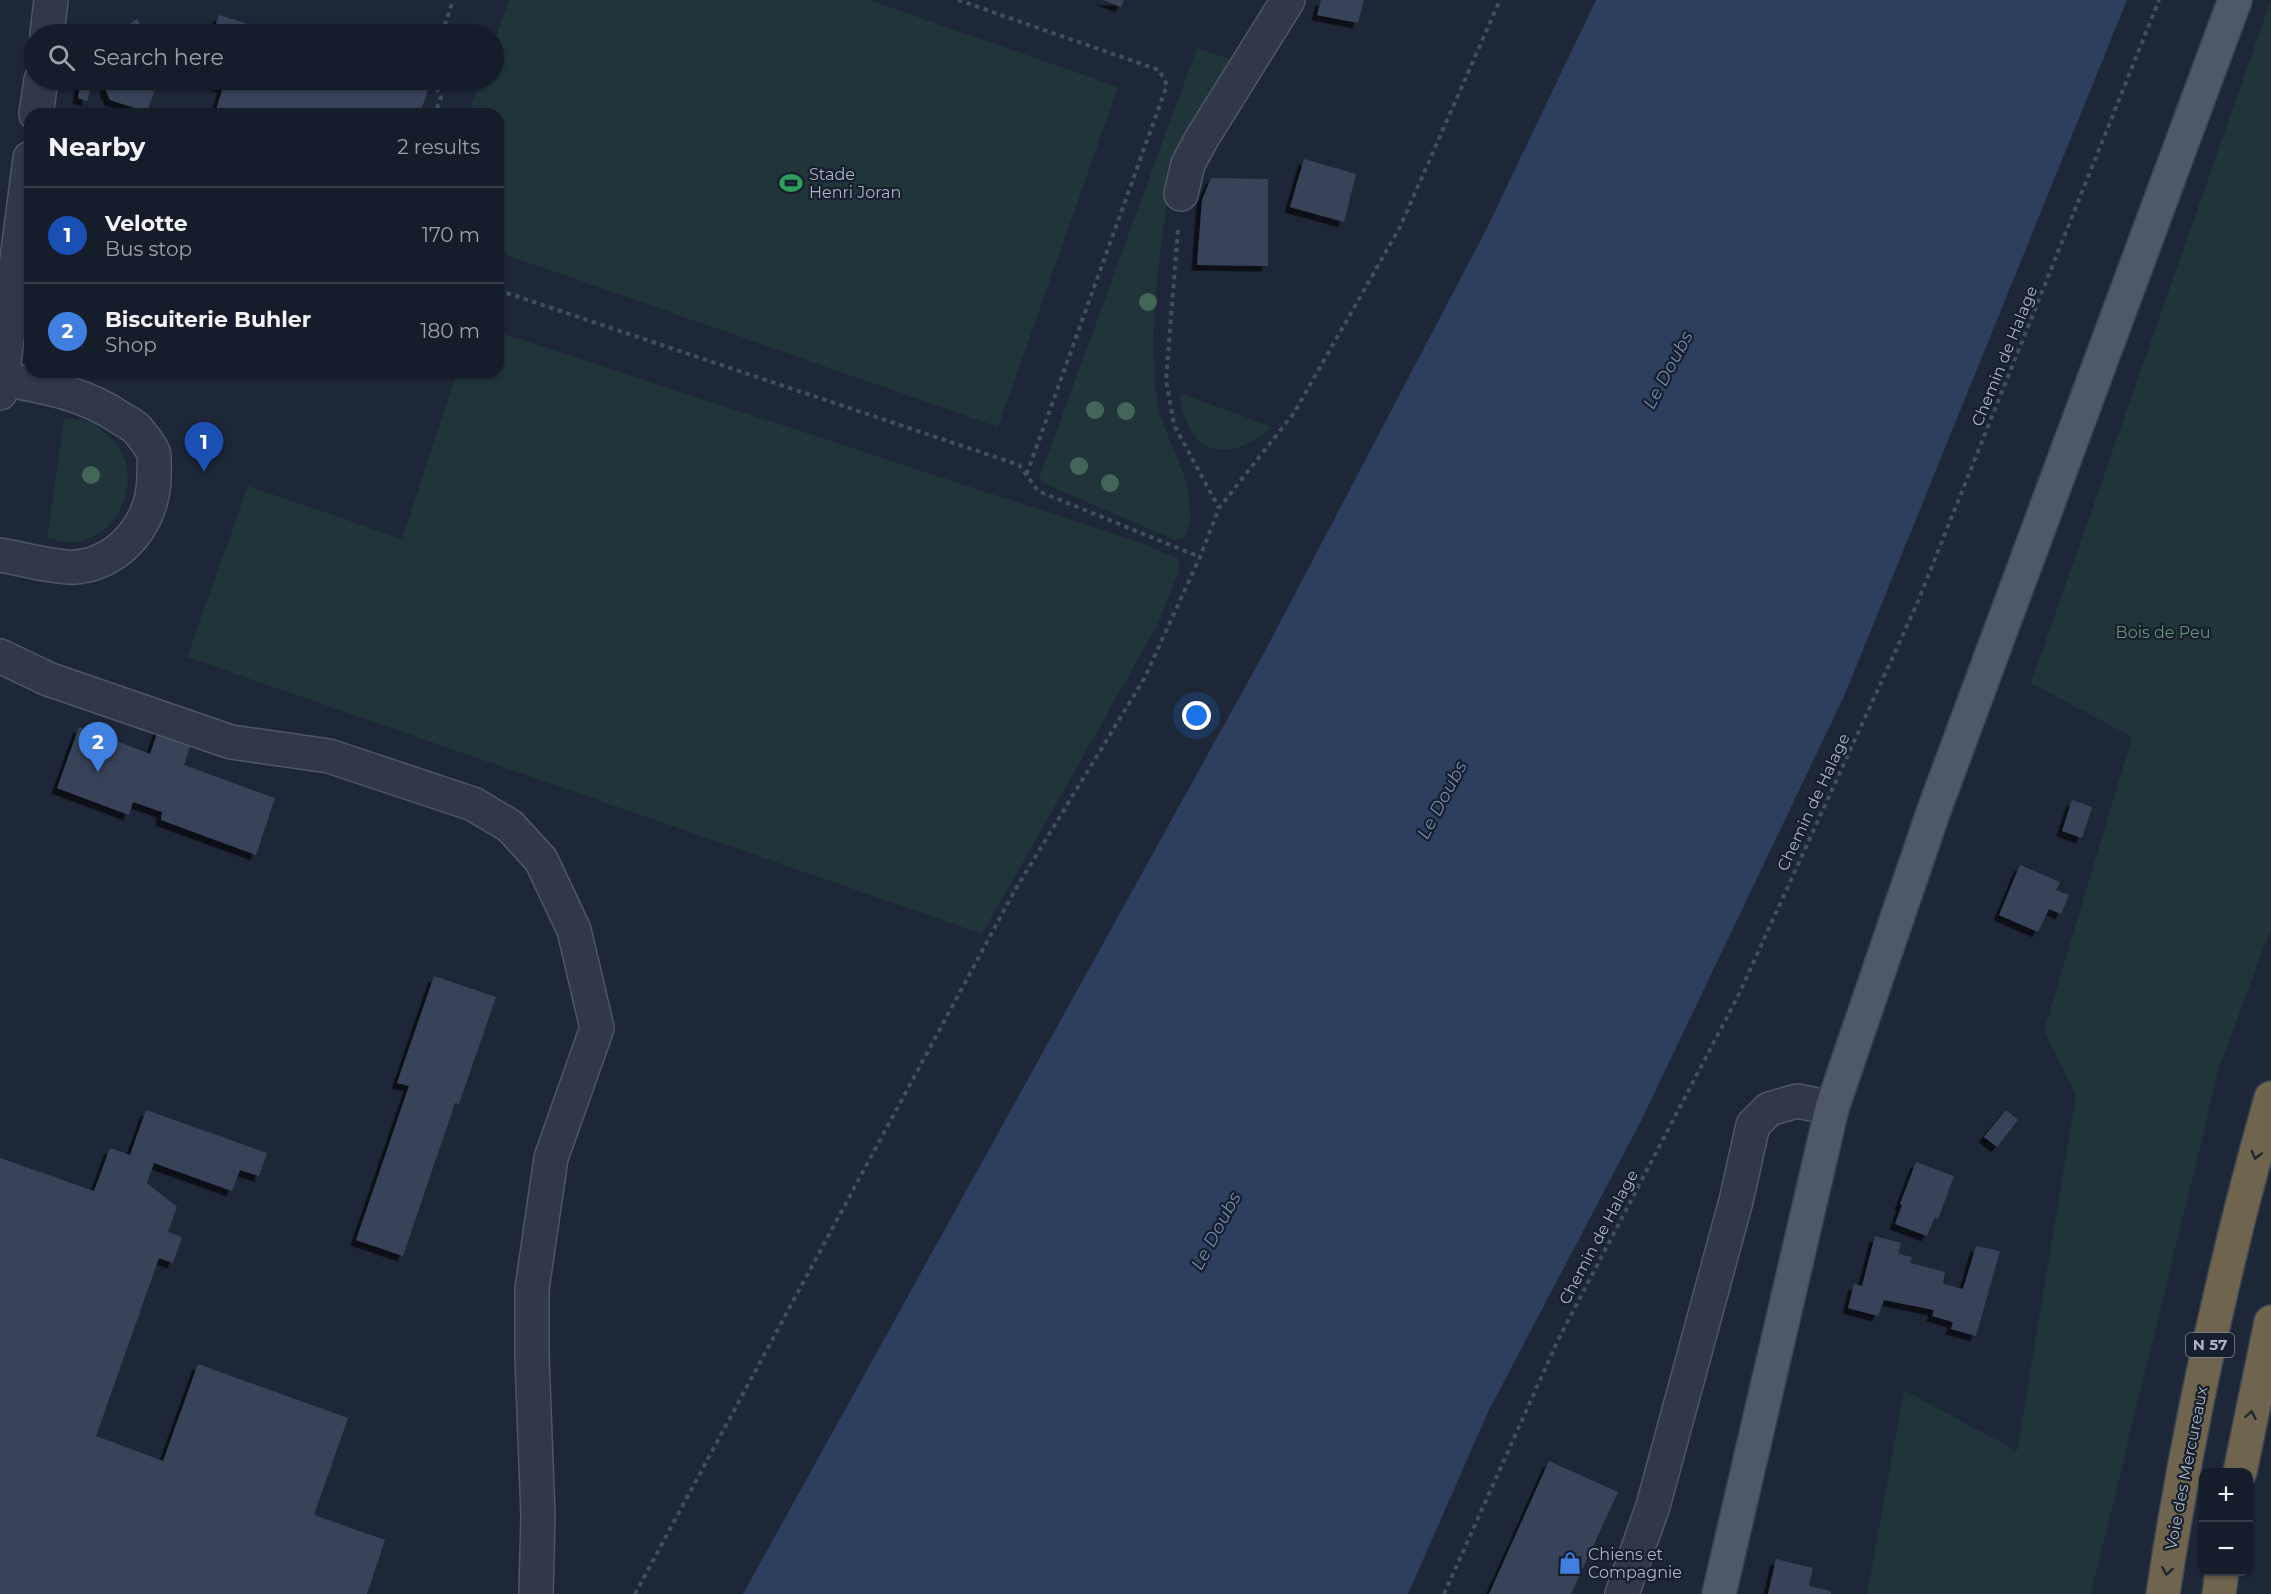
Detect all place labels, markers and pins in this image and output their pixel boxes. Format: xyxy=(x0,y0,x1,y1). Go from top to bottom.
place label: Stade Henri Joran xyxy=(809,165,901,202)
sports icon: Stade Henri Joran xyxy=(778,170,804,196)
pin: 1 xyxy=(184,422,224,472)
pin: 2 xyxy=(78,722,118,772)
place label: Chiens et Compagnie xyxy=(1588,1545,1682,1582)
shop icon: Chiens et Compagnie xyxy=(1557,1550,1583,1576)

